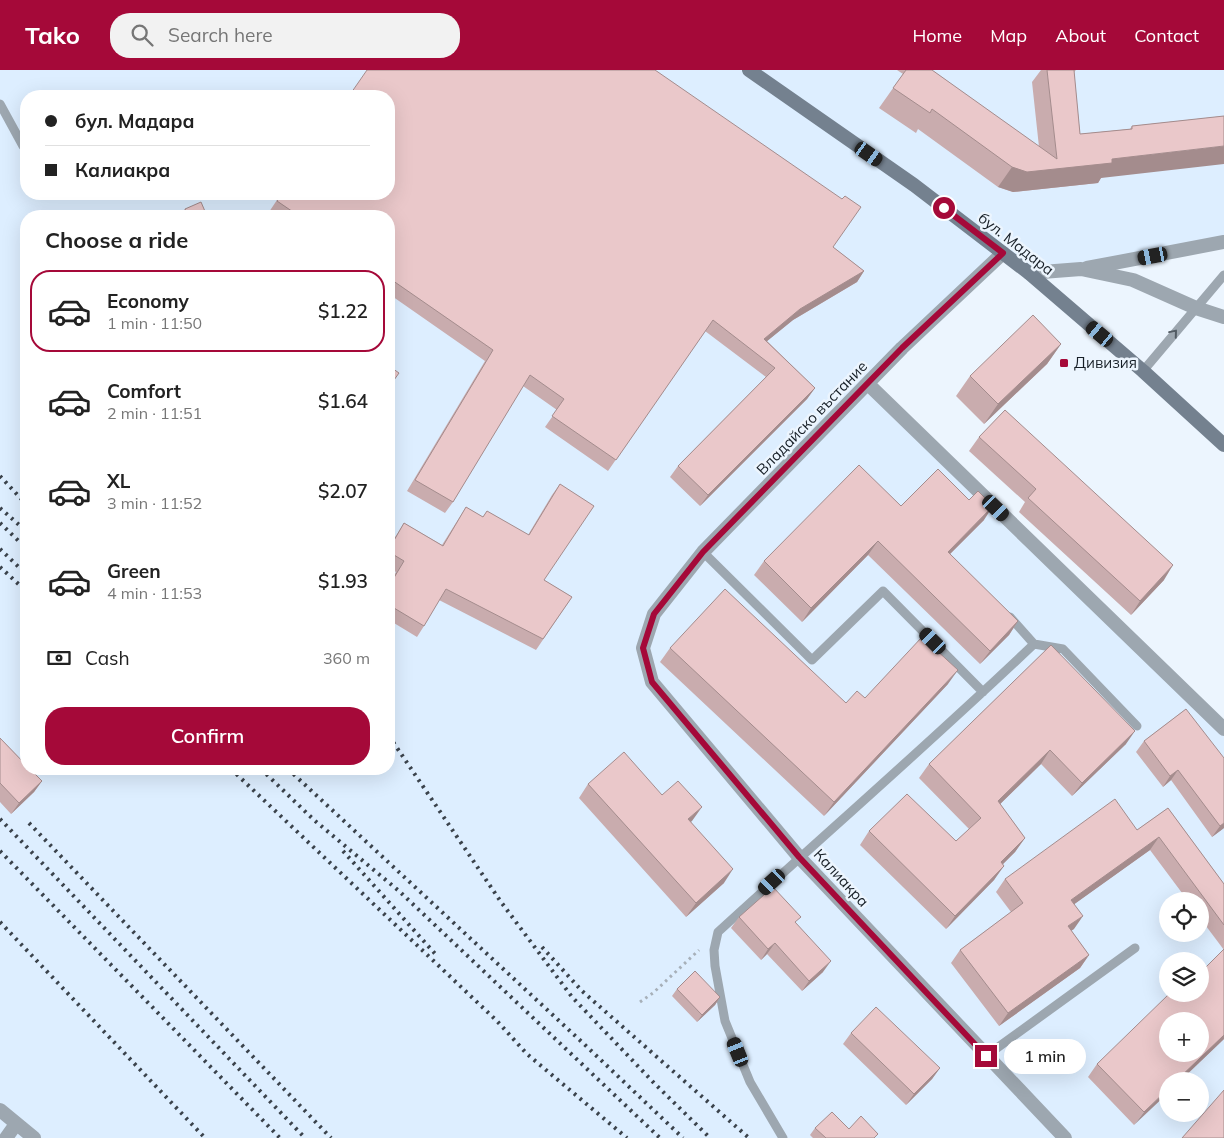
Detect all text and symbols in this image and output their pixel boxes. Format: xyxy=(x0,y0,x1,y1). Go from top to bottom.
search box xyxy=(110,13,460,58)
text: Tako xyxy=(25,20,80,50)
icon: search xyxy=(128,21,156,49)
text: Search here xyxy=(168,23,273,47)
text: Home xyxy=(912,24,962,47)
text: Map xyxy=(990,24,1027,47)
text: About xyxy=(1055,24,1106,47)
text: Contact xyxy=(1134,24,1199,47)
text: бул. Мадара xyxy=(75,109,195,133)
car xyxy=(852,139,885,169)
text: Калиакра xyxy=(75,158,170,182)
route start xyxy=(933,197,955,219)
street label: бул. Мадара xyxy=(975,208,1058,279)
text: Choose a ride xyxy=(45,226,188,254)
car xyxy=(1136,246,1169,266)
icon: car xyxy=(47,289,92,334)
text: Economy xyxy=(107,289,189,313)
text: $1.22 xyxy=(318,299,368,323)
text: 1 min · 11:50 xyxy=(107,313,202,333)
car xyxy=(1083,319,1116,349)
one-way arrow xyxy=(1169,330,1178,339)
place label: Дивизия xyxy=(1074,353,1137,372)
street label: Владайско въстание xyxy=(752,357,871,479)
marker: Дивизия xyxy=(1058,357,1070,369)
icon: car xyxy=(47,379,92,424)
text: Comfort xyxy=(107,379,181,403)
text: $1.64 xyxy=(318,389,368,413)
text: 2 min · 11:51 xyxy=(107,403,202,423)
icon: car xyxy=(47,469,92,514)
text: XL xyxy=(107,469,130,493)
text: $2.07 xyxy=(318,479,368,503)
car xyxy=(979,492,1012,524)
text: 3 min · 11:52 xyxy=(107,493,202,513)
icon: car xyxy=(47,559,92,604)
text: Green xyxy=(107,559,161,583)
text: $1.93 xyxy=(318,569,368,593)
text: 4 min · 11:53 xyxy=(107,583,202,603)
car xyxy=(917,625,948,657)
icon: cash xyxy=(45,644,73,672)
text: Cash xyxy=(85,646,130,670)
text: 360 m xyxy=(323,648,370,668)
button: Confirm xyxy=(45,707,370,765)
street label: Калиакра xyxy=(810,845,873,911)
car xyxy=(755,866,788,898)
map controls xyxy=(1159,892,1209,1122)
button: locate xyxy=(1159,892,1209,942)
button: layers xyxy=(1159,952,1209,1002)
button: + xyxy=(1159,1012,1209,1062)
car xyxy=(725,1035,750,1069)
callout: 1 min xyxy=(1004,1038,1086,1074)
route end xyxy=(975,1045,997,1067)
text: 1 min xyxy=(1024,1046,1066,1066)
button: − xyxy=(1159,1072,1209,1122)

